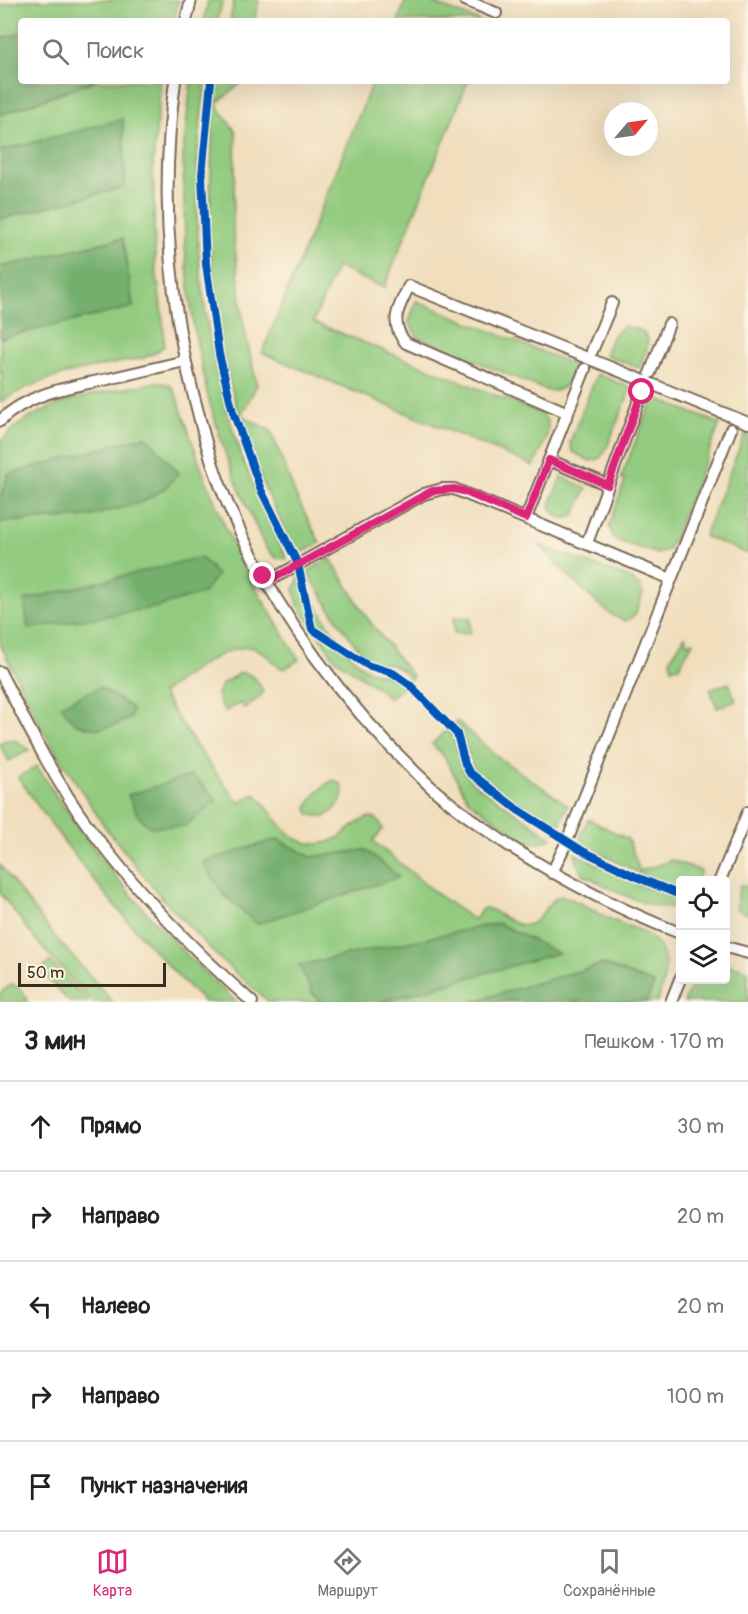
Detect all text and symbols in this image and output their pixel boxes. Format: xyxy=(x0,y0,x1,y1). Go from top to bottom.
search box xyxy=(18,18,730,84)
icon: search xyxy=(39,35,72,68)
text: Поиск xyxy=(87,37,144,65)
north arrow xyxy=(604,102,658,156)
route start xyxy=(628,378,654,404)
route end xyxy=(249,562,275,588)
map controls xyxy=(676,876,730,984)
button: locate xyxy=(676,876,730,930)
button: layers xyxy=(676,930,730,984)
scale bar xyxy=(18,960,166,988)
text: 50 m xyxy=(27,963,64,983)
text: 3 мин xyxy=(24,1025,86,1057)
text: Пешком · 170 m xyxy=(584,1029,724,1054)
icon: ahead xyxy=(24,1110,57,1143)
text: Прямо xyxy=(81,1112,141,1140)
text: 30 m xyxy=(677,1114,724,1139)
icon: right xyxy=(24,1200,57,1233)
text: Направо xyxy=(81,1202,160,1230)
text: 20 m xyxy=(677,1204,724,1229)
icon: left xyxy=(24,1290,57,1323)
text: Налево xyxy=(81,1292,150,1320)
text: 20 m xyxy=(677,1294,724,1319)
icon: right xyxy=(24,1380,57,1413)
text: Направо xyxy=(81,1382,160,1410)
text: 100 m xyxy=(667,1384,724,1409)
icon: arrive xyxy=(24,1470,57,1503)
text: Пункт назначения xyxy=(81,1472,248,1500)
tab: Карта xyxy=(93,1545,132,1601)
tab: Маршрут xyxy=(318,1545,378,1601)
tab: Сохранённые xyxy=(563,1545,655,1601)

